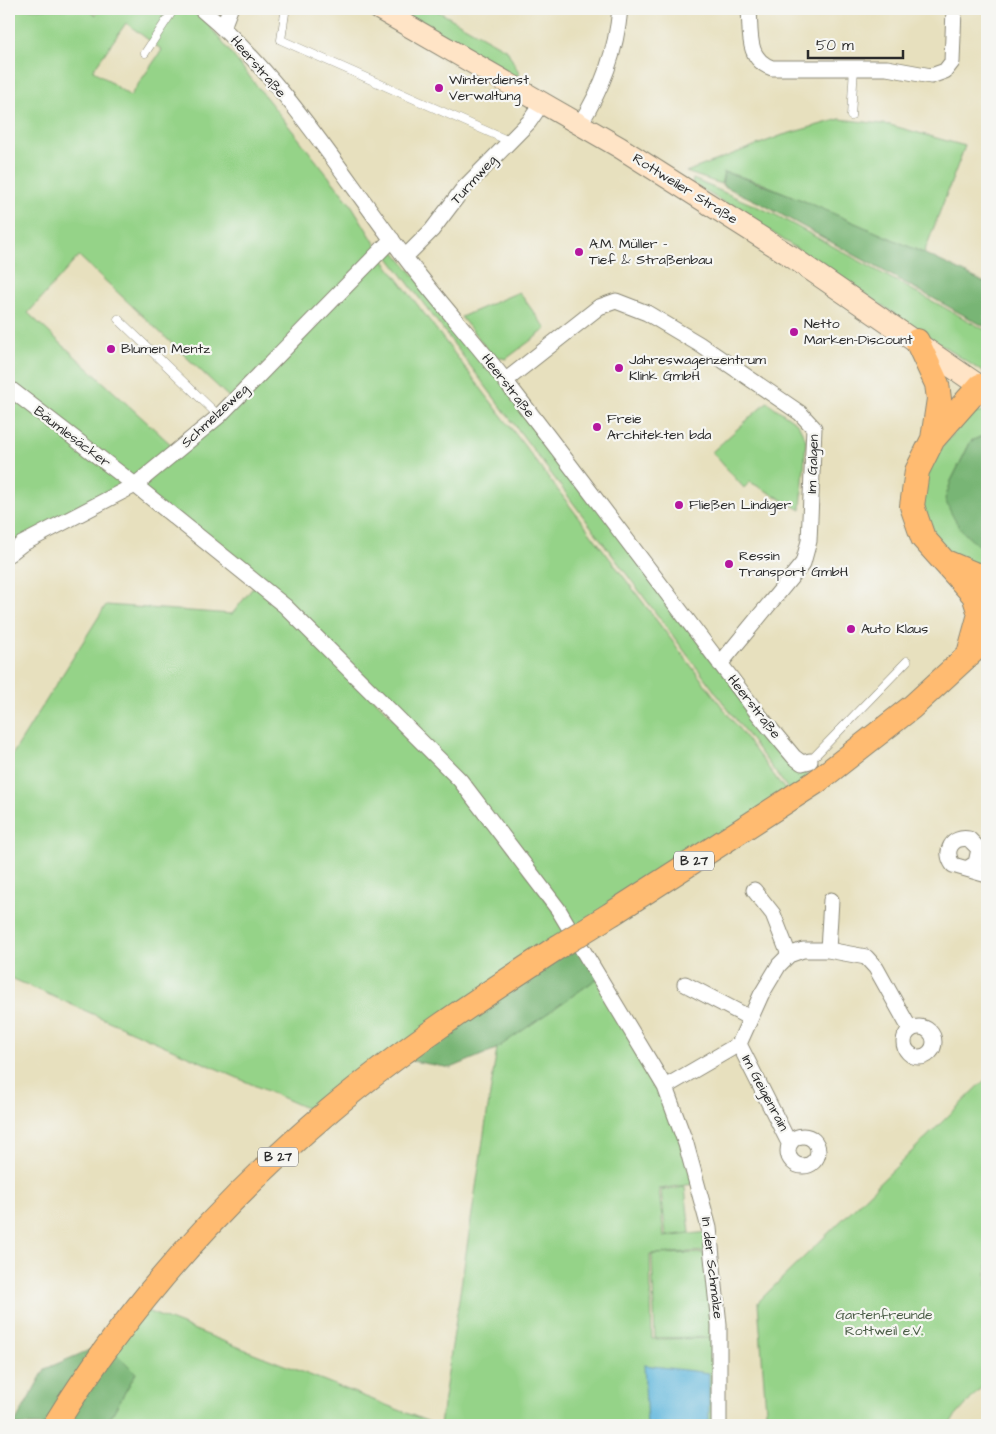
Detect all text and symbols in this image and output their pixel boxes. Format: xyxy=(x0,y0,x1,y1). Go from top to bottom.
scale bar xyxy=(808,28,904,60)
street label: Heerstraße xyxy=(225,32,291,103)
text: 50 m xyxy=(816,35,854,56)
place label: Winterdienst Verwaltung xyxy=(449,70,529,106)
marker: Winterdienst Verwaltung xyxy=(433,82,445,94)
street label: Rottweiler Straße xyxy=(629,149,742,230)
street label: Turmweg xyxy=(446,151,502,209)
place label: A.M. Müller - Tief & Straßenbau xyxy=(589,234,712,270)
marker: A.M. Müller - Tief & Straßenbau xyxy=(573,246,585,258)
place label: Netto Marken-Discount xyxy=(804,314,913,350)
marker: Netto Marken-Discount xyxy=(788,326,800,338)
place label: Blumen Mentz xyxy=(121,339,210,359)
marker: Blumen Mentz xyxy=(105,343,117,355)
street label: Heerstraße xyxy=(477,350,540,423)
place label: Jahreswagenzentrum Klink GmbH xyxy=(629,350,766,386)
marker: Jahreswagenzentrum Klink GmbH xyxy=(613,362,625,374)
street label: Schmelzeweg xyxy=(177,379,253,453)
street label: Bäumlesäcker xyxy=(29,401,115,473)
place label: Freie Architekten bda xyxy=(607,409,711,445)
marker: Freie Architekten bda xyxy=(591,421,603,433)
street label: Im Galgen xyxy=(802,434,824,494)
place label: Fließen Lindiger xyxy=(689,495,792,515)
marker: Fließen Lindiger xyxy=(673,499,685,511)
place label: Ressin Transport GmbH xyxy=(739,546,849,582)
marker: Ressin Transport GmbH xyxy=(723,558,735,570)
place label: Auto Klaus xyxy=(861,619,928,639)
marker: Auto Klaus xyxy=(845,623,857,635)
street label: Heerstraße xyxy=(723,671,786,744)
road number: B 27 xyxy=(674,851,714,870)
street label: Im Geigenrain xyxy=(737,1051,793,1135)
road number: B 27 xyxy=(258,1148,298,1166)
street label: In der Schmälze xyxy=(696,1216,728,1320)
park label: Gartenfreunde Rottweil e.V. xyxy=(835,1305,933,1341)

